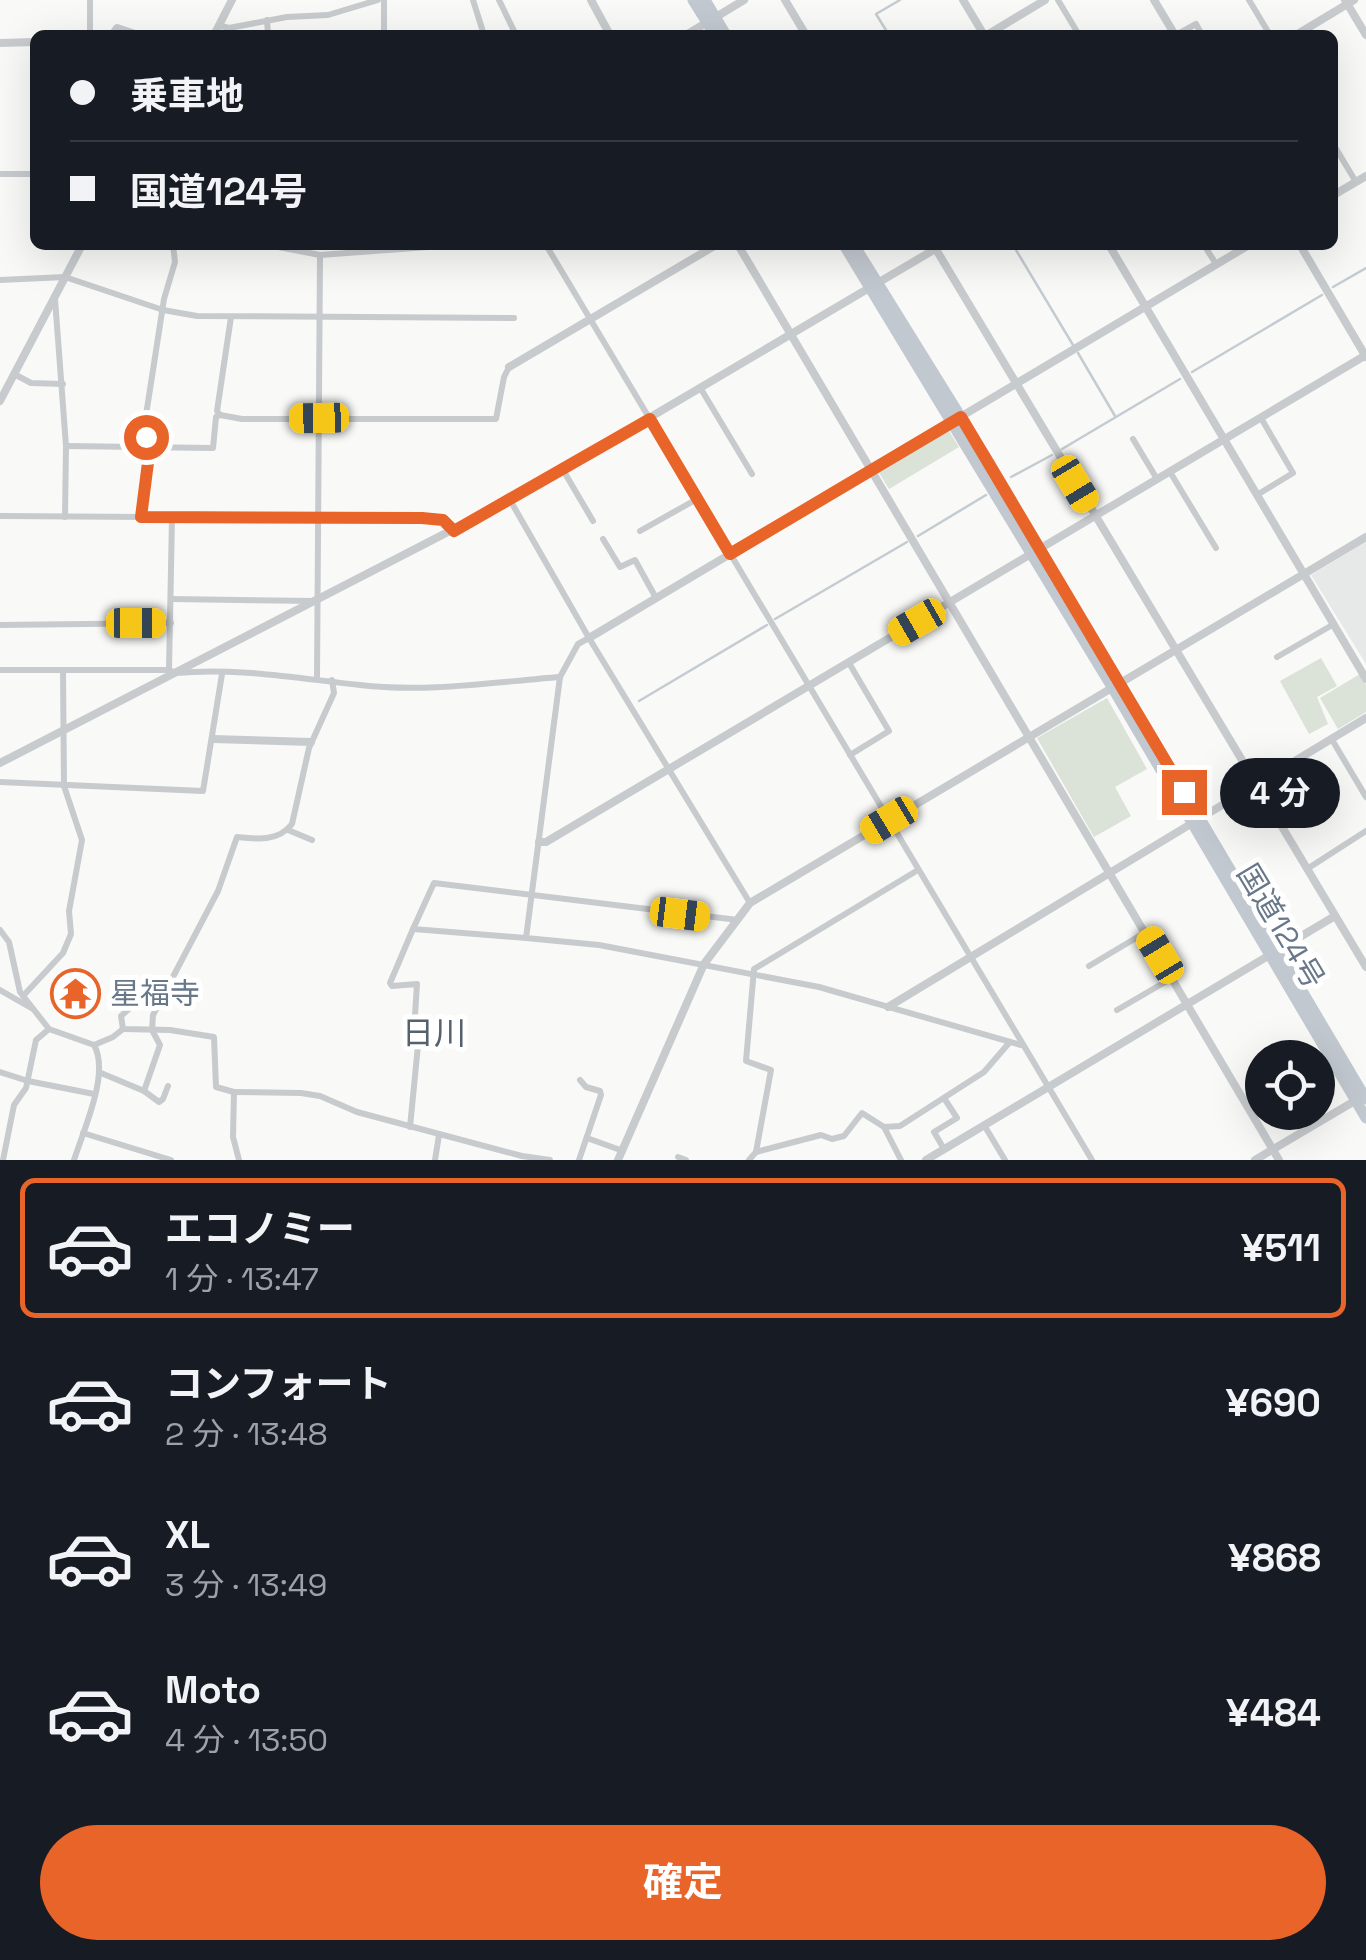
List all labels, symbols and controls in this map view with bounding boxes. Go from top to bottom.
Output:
text: 乗車地 [130,72,244,120]
text: 国道124号 [130,168,307,216]
car [289,402,349,434]
route start [124,415,169,460]
car [1047,451,1103,517]
car [884,594,950,650]
car [106,608,166,638]
callout: 4 分 [1219,757,1339,827]
route end [1162,770,1207,815]
text: 4 分 [1250,773,1310,813]
car [856,792,922,848]
street label: 国道124号 [1229,857,1333,995]
car [648,895,712,933]
car [1132,922,1188,988]
temple icon: 星福寺 [49,967,101,1019]
place label: 星福寺 [110,974,200,1013]
district label: 日川 [402,1013,466,1053]
map controls [1245,1040,1335,1130]
button: locate [1245,1040,1335,1130]
icon: car [45,1203,135,1293]
text: エコノミー [165,1205,355,1253]
text: ¥511 [1241,1224,1321,1272]
text: 1 分 · 13:47 [165,1259,319,1299]
icon: car [45,1358,135,1448]
text: コンフォート [165,1360,392,1408]
text: ¥690 [1226,1379,1321,1427]
text: 2 分 · 13:48 [165,1414,328,1454]
text: XL [165,1511,210,1559]
icon: car [45,1513,135,1603]
text: ¥868 [1228,1534,1321,1582]
text: 3 分 · 13:49 [165,1565,327,1605]
text: Moto [165,1666,261,1714]
icon: car [45,1668,135,1758]
text: ¥484 [1226,1689,1321,1737]
text: 4 分 · 13:50 [165,1720,328,1760]
button: 確定 [40,1825,1326,1940]

